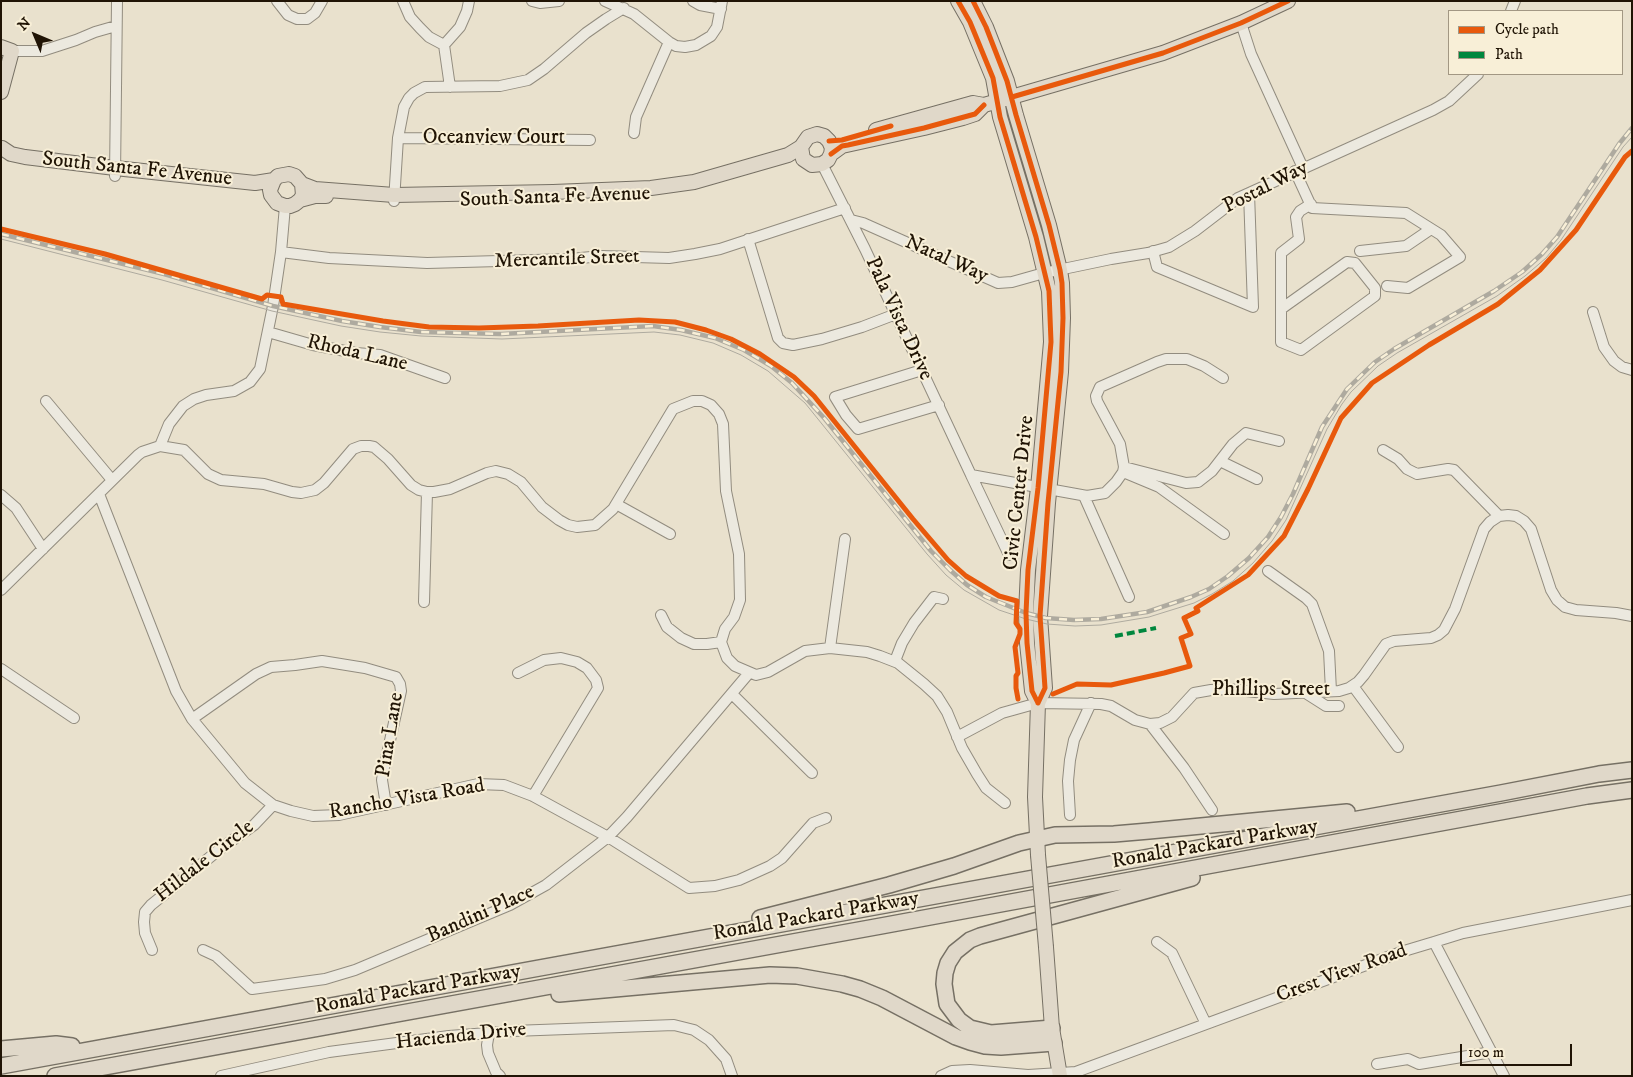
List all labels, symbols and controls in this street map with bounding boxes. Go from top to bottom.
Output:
north arrow [10,10,60,60]
legend [1448,10,1623,75]
text: N [14,14,35,35]
text: Cycle path [1495,20,1559,39]
text: Path [1495,45,1523,64]
street label: Oceanview Court [423,126,565,152]
street label: South Santa Fe Avenue [41,148,233,192]
street label: Postal Way [1219,156,1313,220]
street label: South Santa Fe Avenue [459,182,651,214]
street label: Natal Way [900,230,992,290]
street label: Mercantile Street [494,245,640,275]
street label: Pala Vista Drive [858,253,938,385]
street label: Rhoda Lane [304,330,410,378]
street label: Civic Center Drive [999,414,1041,572]
street label: Phillips Street [1212,678,1330,704]
street label: Pina Lane [372,691,410,779]
street label: Rancho Vista Road [327,774,487,826]
street label: Ronald Packard Parkway [1110,814,1320,876]
street label: Hildale Circle [150,815,260,909]
street label: Bandini Place [423,880,539,950]
street label: Ronald Packard Parkway [711,886,921,948]
street label: Crest View Road [1273,939,1411,1009]
street label: Ronald Packard Parkway [313,959,523,1021]
street label: Hacienda Drive [394,1018,528,1056]
scale bar [1463,1034,1576,1066]
text: 100 m [1468,1043,1504,1062]

